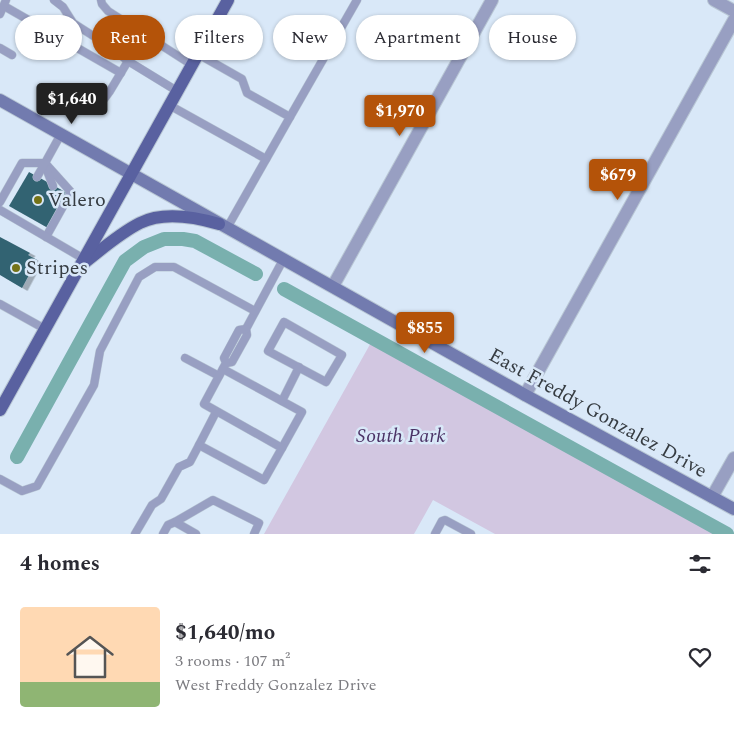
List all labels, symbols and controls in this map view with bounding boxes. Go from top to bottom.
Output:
chip: Buy [15,15,82,60]
chip: Rent [92,15,165,60]
chip: Filters [175,15,263,60]
chip: New [273,15,346,60]
chip: Apartment [356,15,479,60]
chip: House [489,15,576,60]
pin: $1,640 [31,82,113,125]
text: $1,640 [47,87,97,111]
pin: $1,970 [359,94,441,137]
text: $1,970 [375,99,425,123]
pin: $679 [588,158,648,201]
text: $679 [600,163,636,187]
place label: Valero [48,185,106,215]
marker: Valero [32,194,44,206]
place label: Stripes [26,253,88,283]
marker: Stripes [10,262,22,274]
pin: $855 [395,312,455,354]
text: $855 [407,316,443,340]
street label: East Freddy Gonzalez Drive [483,340,713,486]
park label: South Park [356,421,446,451]
text: 4 homes [20,548,100,580]
icon: filters [686,550,714,578]
text: $1,640/mo [175,617,275,649]
icon: home [60,627,120,687]
icon: heart [686,643,714,671]
text: 3 rooms · 107 m² [175,649,290,673]
text: West Freddy Gonzalez Drive [175,673,377,697]

